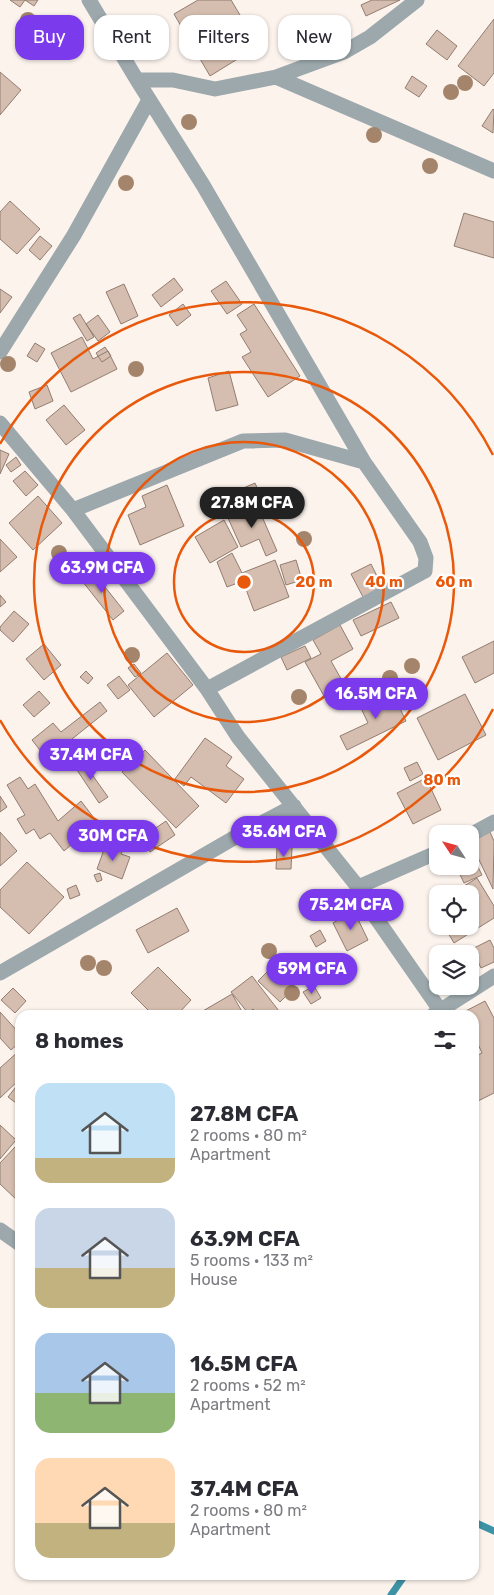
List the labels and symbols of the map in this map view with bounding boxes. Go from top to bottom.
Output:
pin: 27.8M CFA [195,486,309,529]
pin: 63.9M CFA [45,552,159,594]
centre of rings [235,573,253,591]
text: 20 m [296,573,332,591]
text: 40 m [365,573,403,591]
text: 60 m [436,573,472,591]
pin: 16.5M CFA [319,678,433,720]
pin: 37.4M CFA [34,738,148,781]
text: 80 m [423,771,461,789]
pin: 35.6M CFA [227,816,341,858]
pin: 30M CFA [67,820,159,862]
north arrow [429,825,479,875]
pin: 75.2M CFA [294,888,408,931]
pin: 59M CFA [266,952,358,995]

